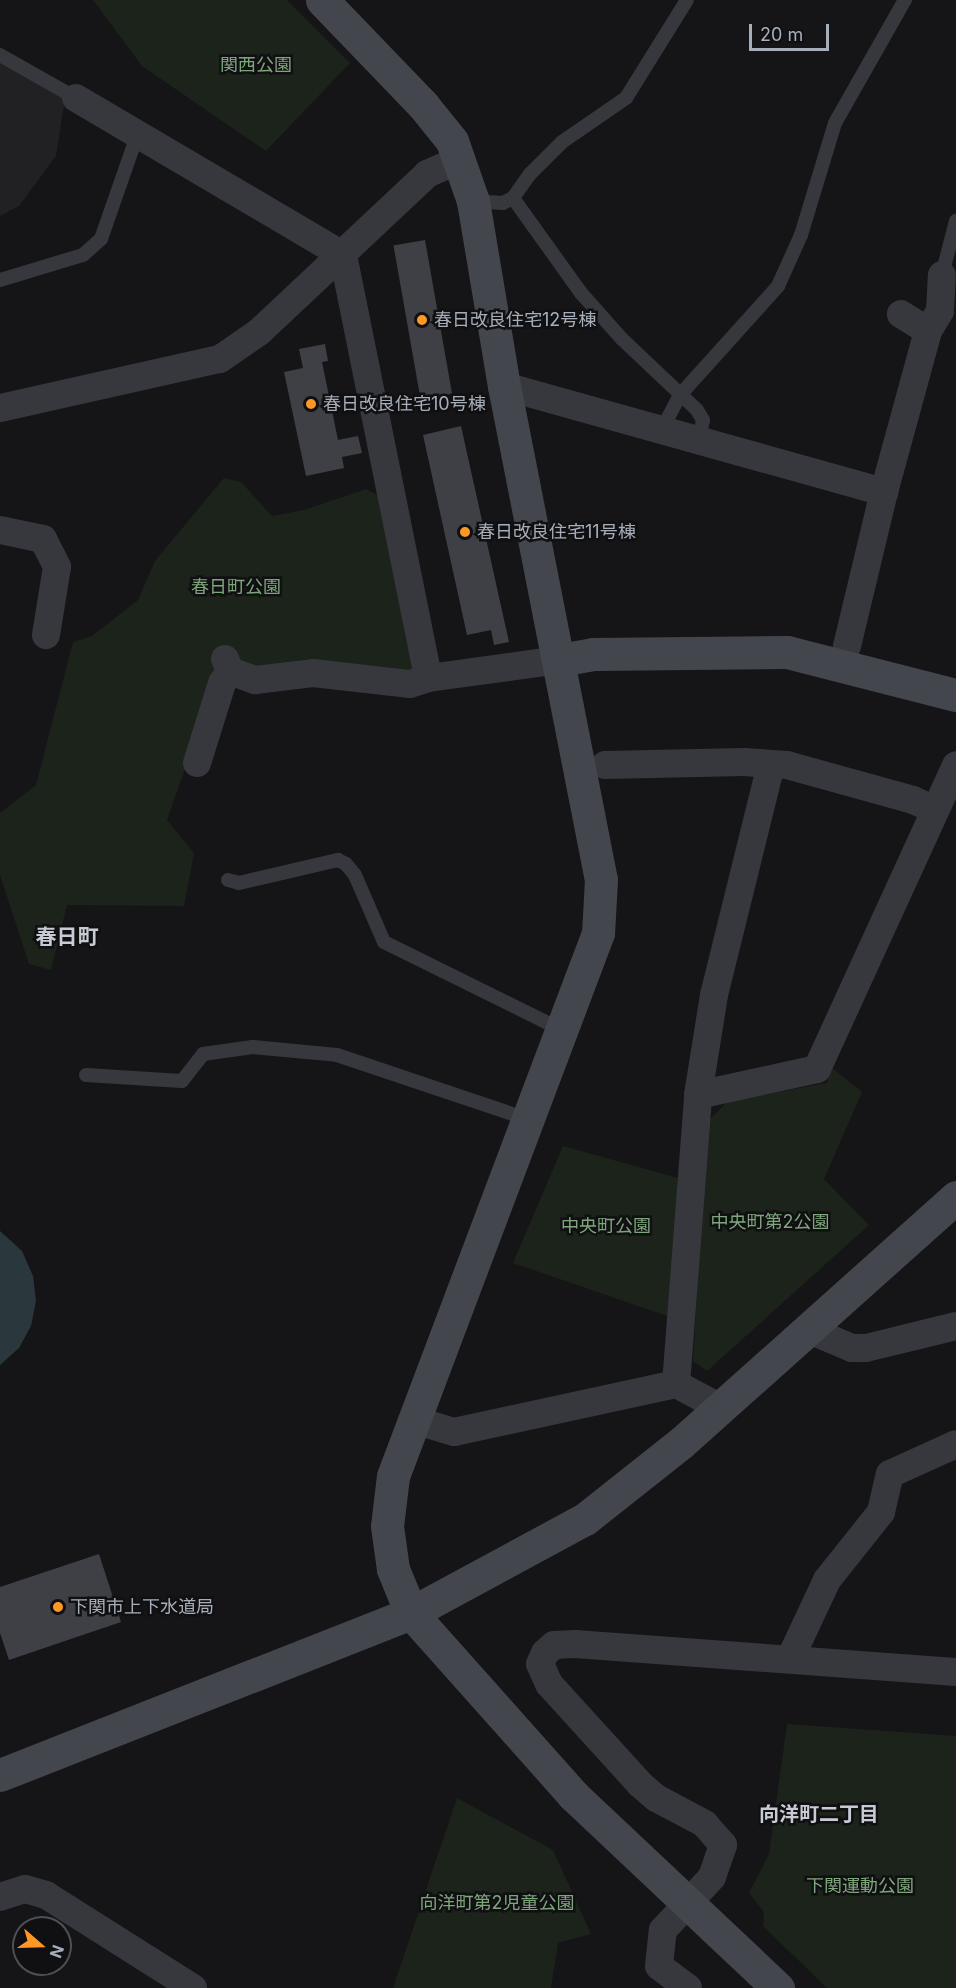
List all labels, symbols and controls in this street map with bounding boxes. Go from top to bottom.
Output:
scale bar [752,12,832,50]
text: 20 m [760,24,803,45]
park label: 関西公園 [220,54,292,76]
place label: 春日改良住宅12号棟 [434,309,596,331]
marker: 春日改良住宅12号棟 [415,313,429,327]
place label: 春日改良住宅10号棟 [323,393,486,415]
marker: 春日改良住宅10号棟 [304,397,318,411]
place label: 春日改良住宅11号棟 [477,521,636,543]
marker: 春日改良住宅11号棟 [458,525,472,539]
park label: 春日町公園 [191,576,281,598]
district label: 春日町 [36,924,98,950]
park label: 中央町第2公園 [711,1211,829,1233]
park label: 中央町公園 [561,1215,651,1237]
place label: 下関市上下水道局 [70,1596,214,1618]
marker: 下関市上下水道局 [51,1600,65,1614]
district label: 向洋町二丁目 [759,1802,879,1826]
park label: 下関運動公園 [806,1875,914,1897]
park label: 向洋町第2児童公園 [420,1892,574,1914]
north arrow [12,1916,72,1976]
text: N [46,1942,69,1961]

